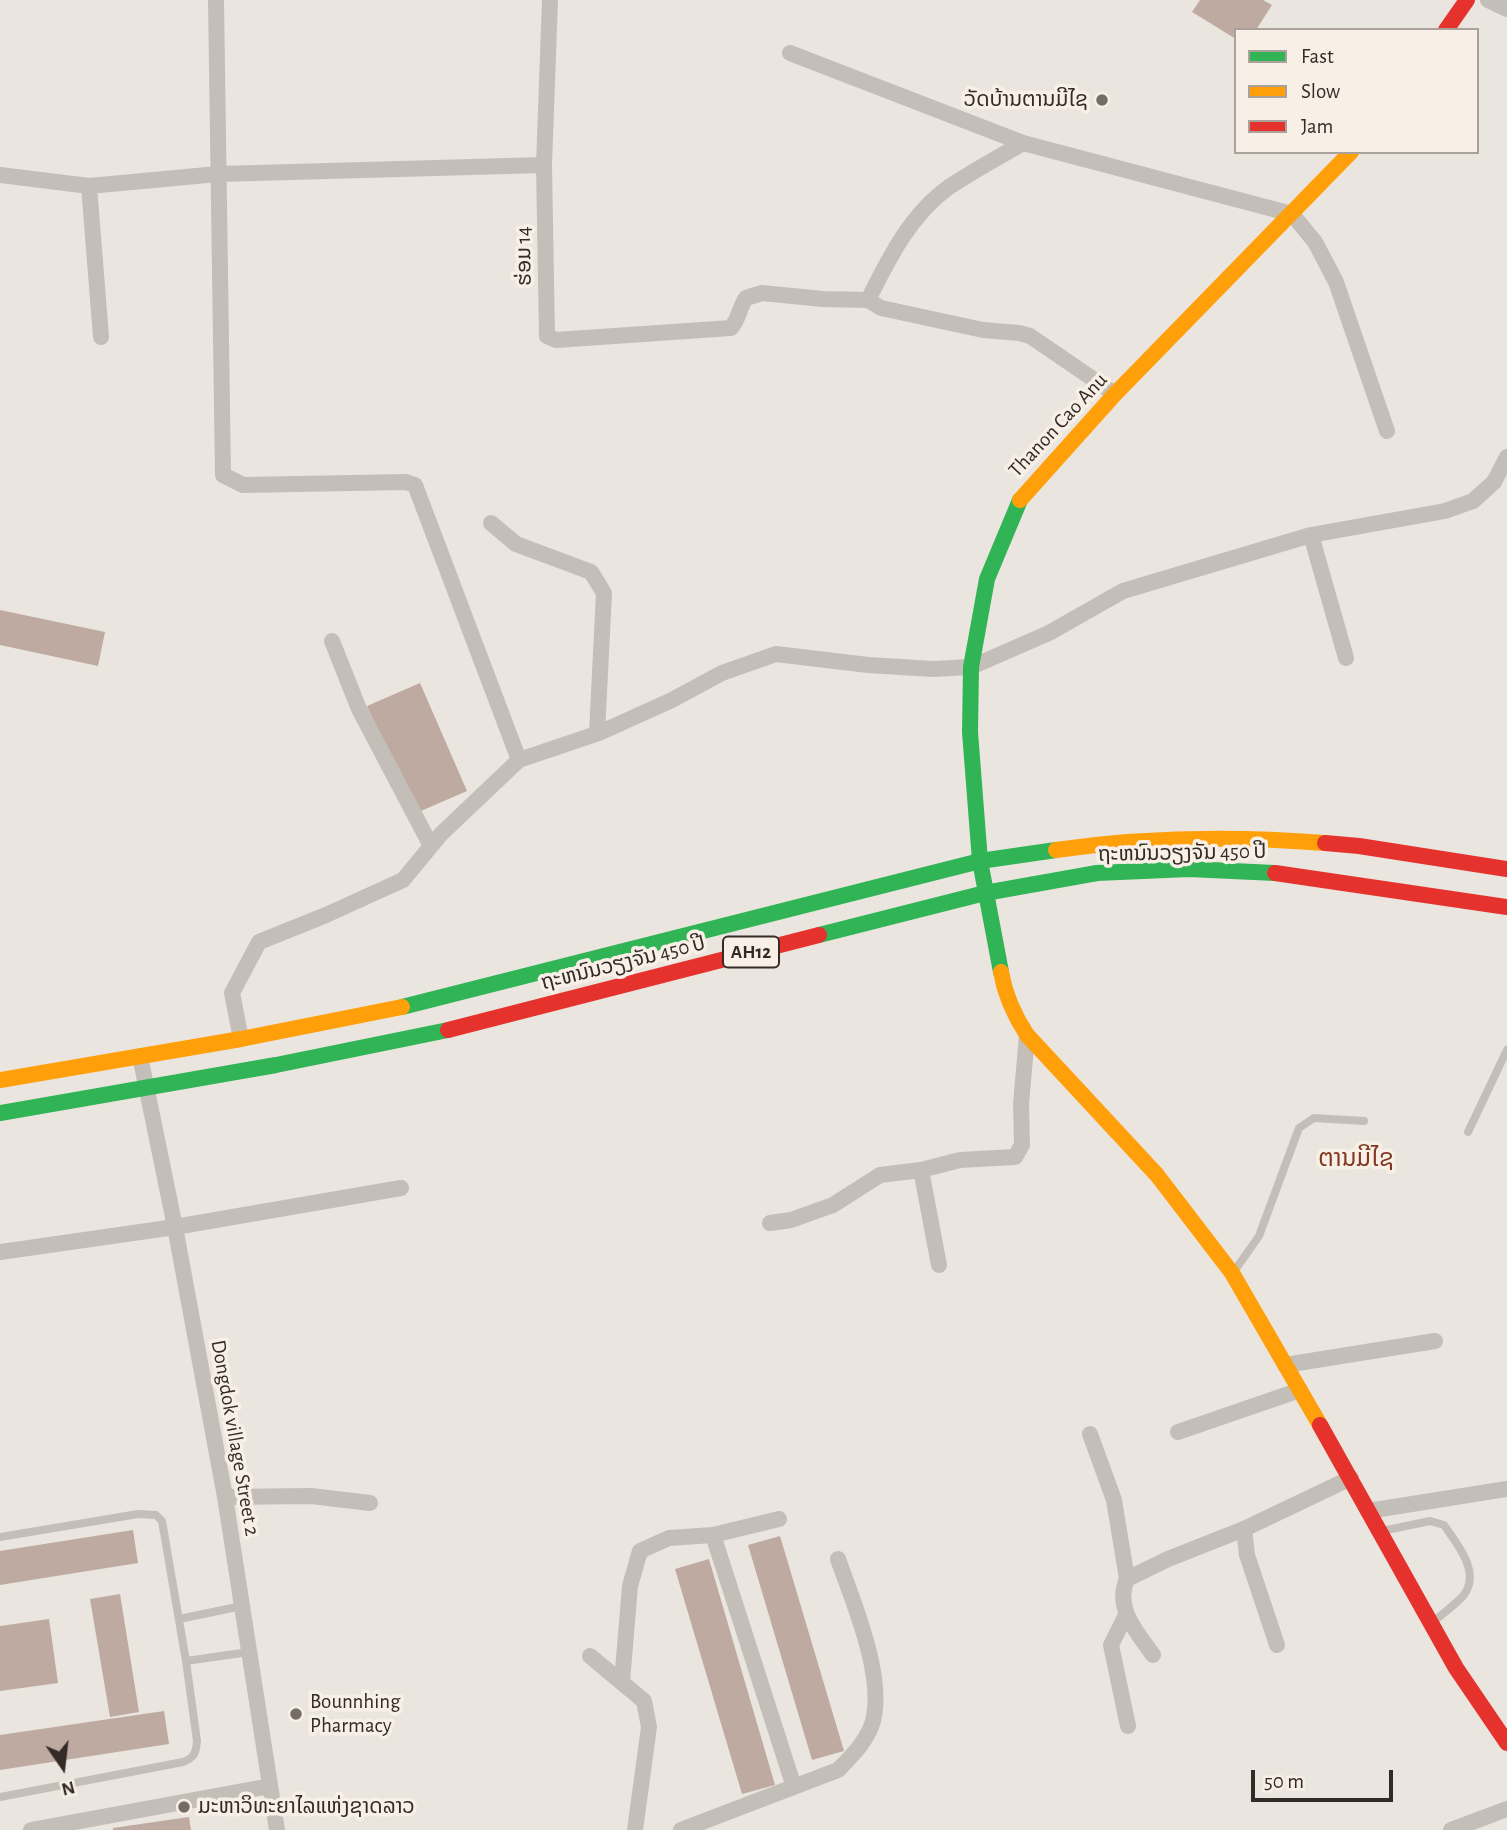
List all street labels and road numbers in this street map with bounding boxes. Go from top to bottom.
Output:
street label: ຮ່ອມ 14 [511,226,537,286]
street label: Thanon Cao Anu [1003,368,1113,482]
street label: ຖະຫນົນວຽງຈັນ 450 ປີ [1098,839,1266,867]
street label: ຖະຫນົນວຽງຈັນ 450 ປີ [538,930,708,996]
road number: AH12 [723,936,779,968]
street label: Dongdok village Street 2 [205,1338,265,1538]

